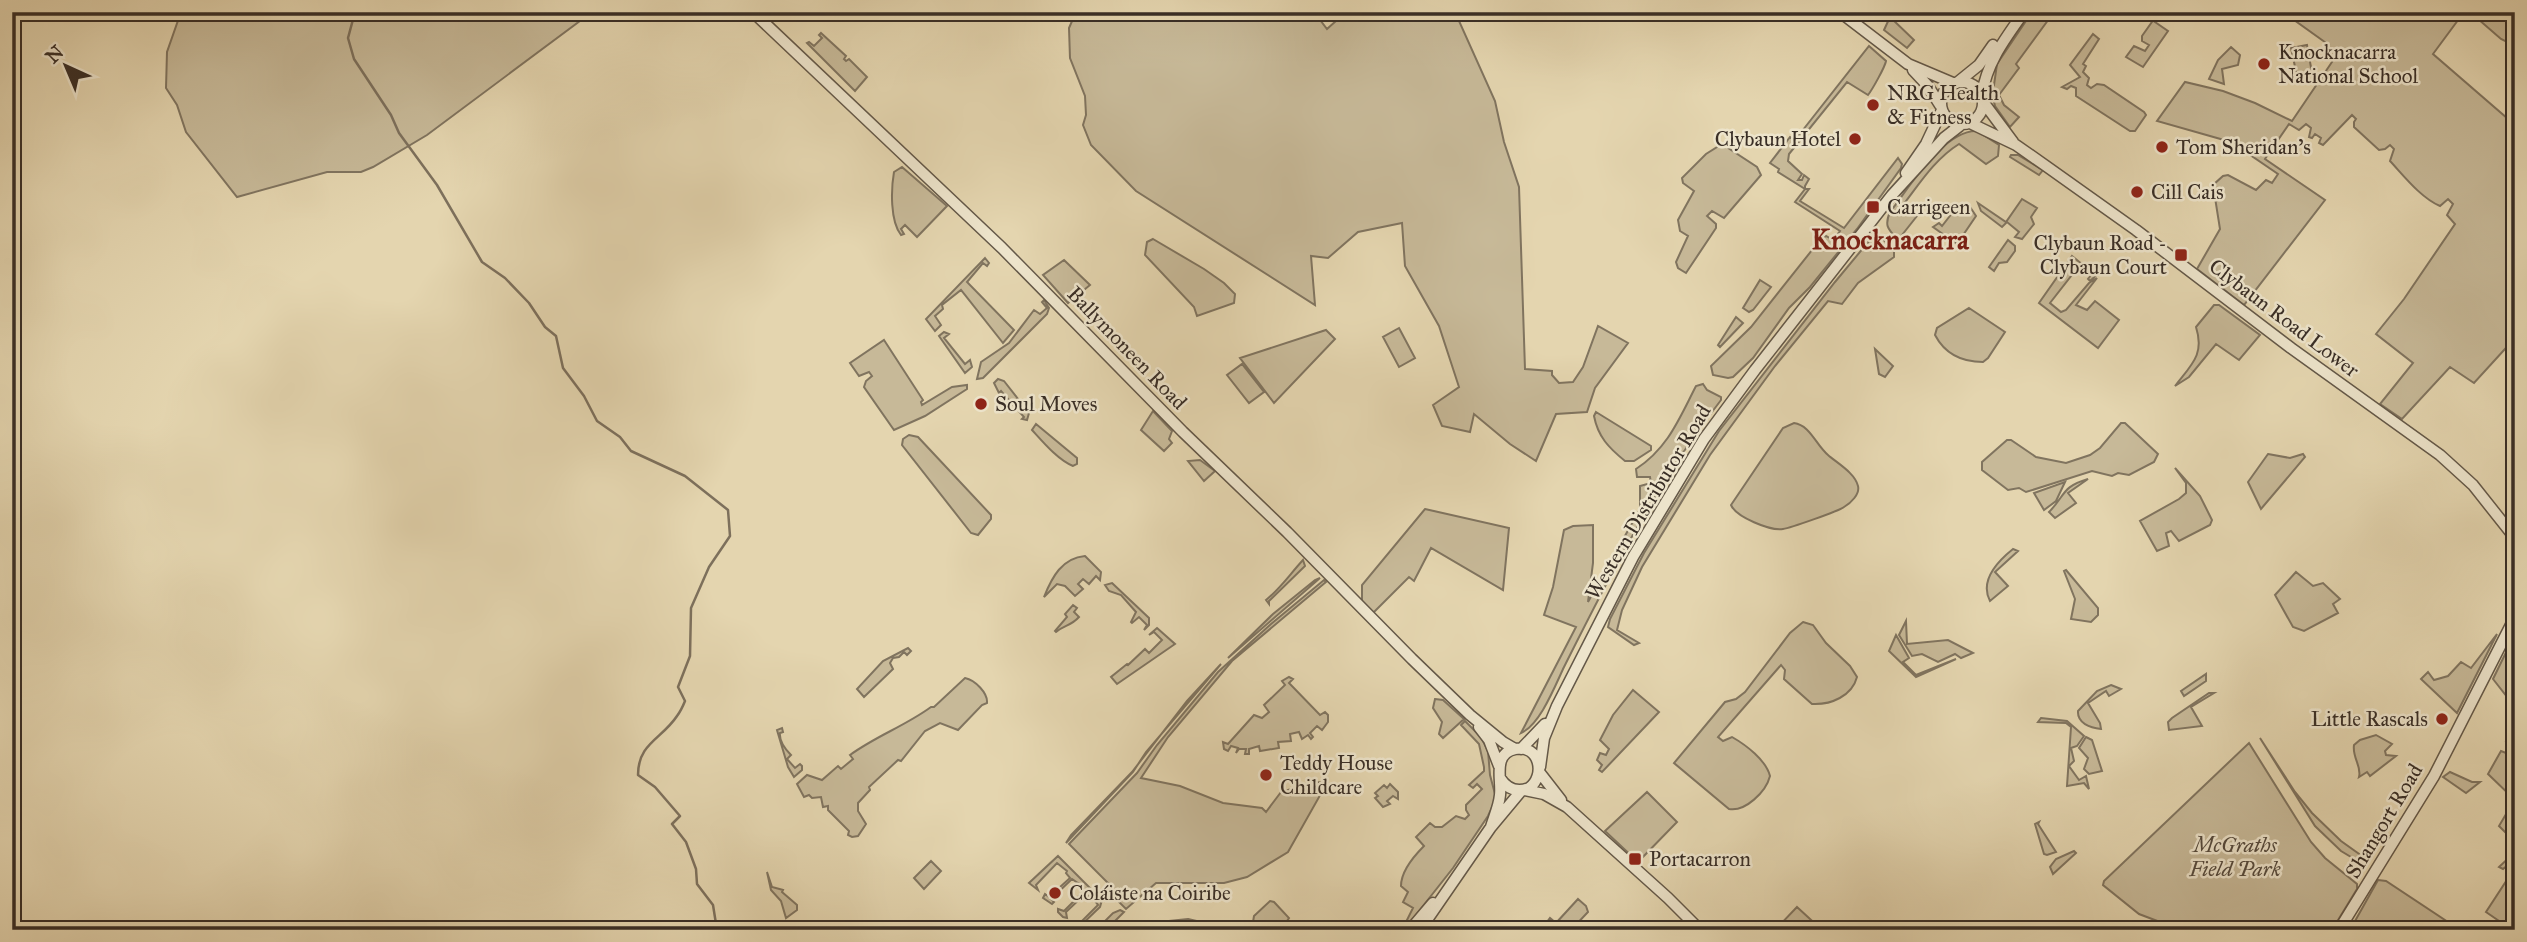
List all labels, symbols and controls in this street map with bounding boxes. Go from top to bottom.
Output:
north arrow [32,32,102,102]
place label: Knocknacarra National School [2278,39,2418,89]
text: N [41,40,68,68]
marker: Knocknacarra National School [2256,56,2272,72]
place label: NRG Health & Fitness [1887,80,2000,130]
marker: NRG Health & Fitness [1865,97,1881,113]
place label: Clybaun Hotel [1715,126,1841,152]
marker: Clybaun Hotel [1847,131,1863,147]
place label: Tom Sheridan’s [2176,134,2311,160]
marker: Tom Sheridan’s [2154,139,2170,155]
place label: Cill Cais [2151,179,2224,205]
marker: Cill Cais [2129,184,2145,200]
place label: Carrigeen [1887,194,1970,220]
marker: Carrigeen [1865,199,1881,215]
district label: Knocknacarra [1811,222,1970,257]
place label: Clybaun Road - Clybaun Court [2033,230,2168,280]
marker: Clybaun Road - Clybaun Court [2173,247,2189,263]
street label: Clybaun Road Lower [2204,253,2364,383]
street label: Ballymoneen Road [1062,281,1193,415]
place label: Soul Moves [995,391,1097,417]
marker: Soul Moves [973,396,989,412]
street label: Western Distributor Road [1579,399,1717,604]
place label: Little Rascals [2311,706,2428,732]
marker: Little Rascals [2434,711,2450,727]
place label: Teddy House Childcare [1280,750,1393,800]
street label: Shangort Road [2340,759,2429,883]
marker: Teddy House Childcare [1258,767,1274,783]
park label: McGraths Field Park [2188,832,2282,882]
place label: Portacarron [1649,846,1751,872]
marker: Portacarron [1627,851,1643,867]
place label: Coláiste na Coiribe [1069,880,1231,906]
marker: Coláiste na Coiribe [1047,885,1063,901]

